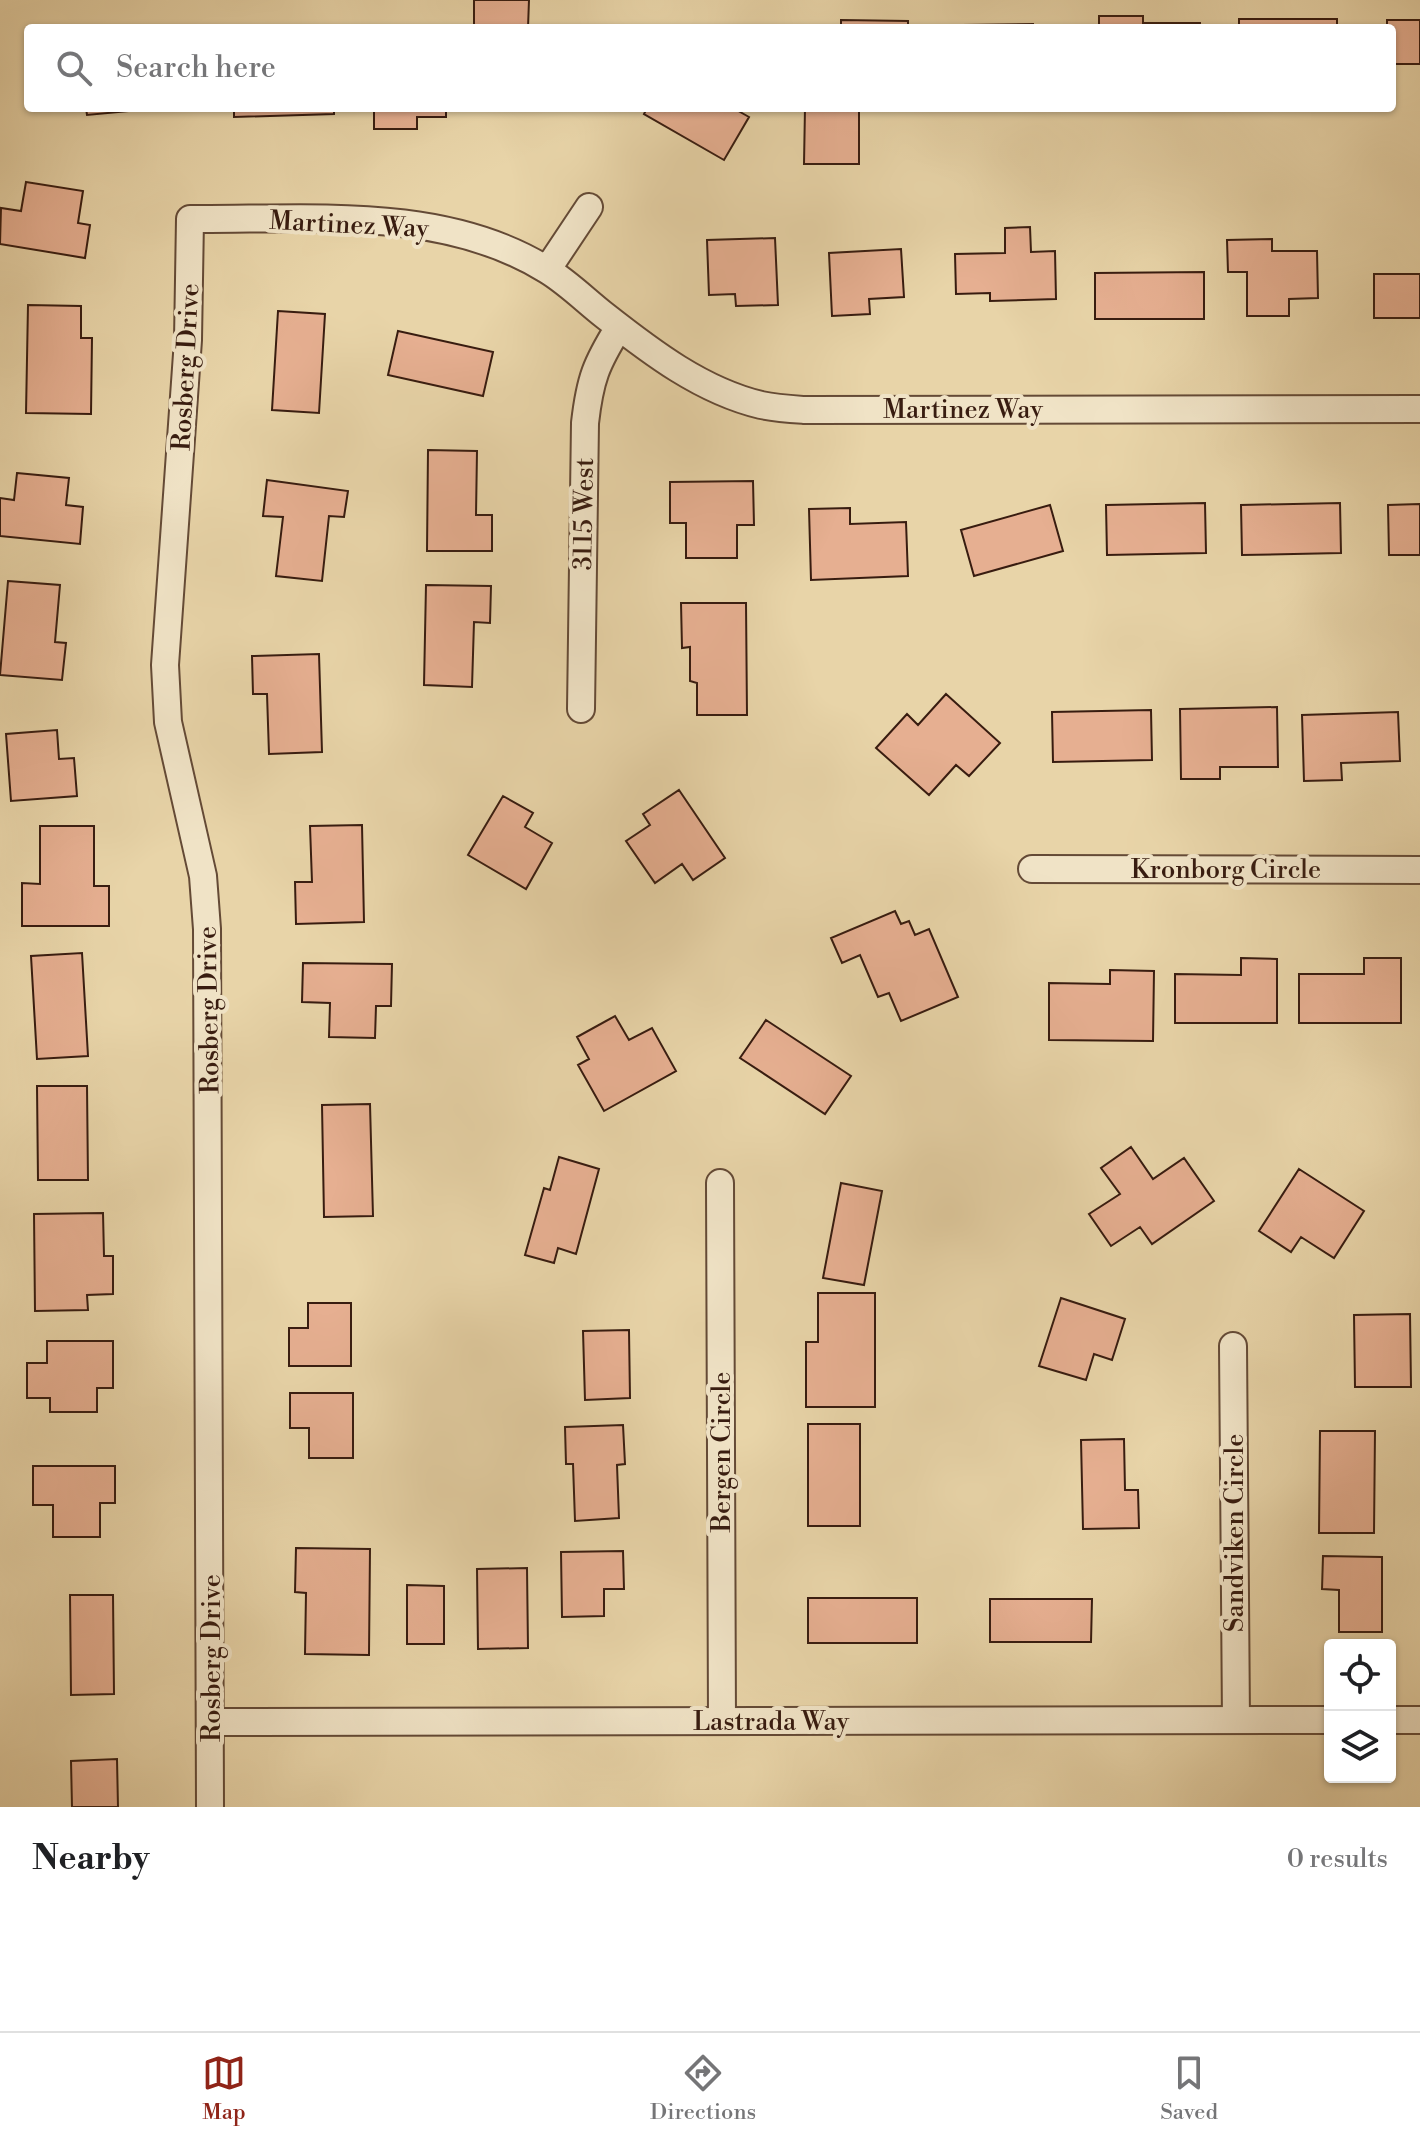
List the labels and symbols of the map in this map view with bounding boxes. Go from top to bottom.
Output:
street label: Martinez Way [268,205,430,245]
street label: Rosberg Drive [166,282,206,452]
street label: Martinez Way [883,394,1043,426]
street label: 3115 West [567,457,601,571]
street label: Kronborg Circle [1131,854,1321,886]
street label: Rosberg Drive [192,926,226,1094]
street label: Bergen Circle [706,1372,738,1533]
street label: Sandviken Circle [1219,1434,1251,1632]
street label: Rosberg Drive [196,1574,228,1742]
street label: Lastrada Way [693,1706,849,1738]

